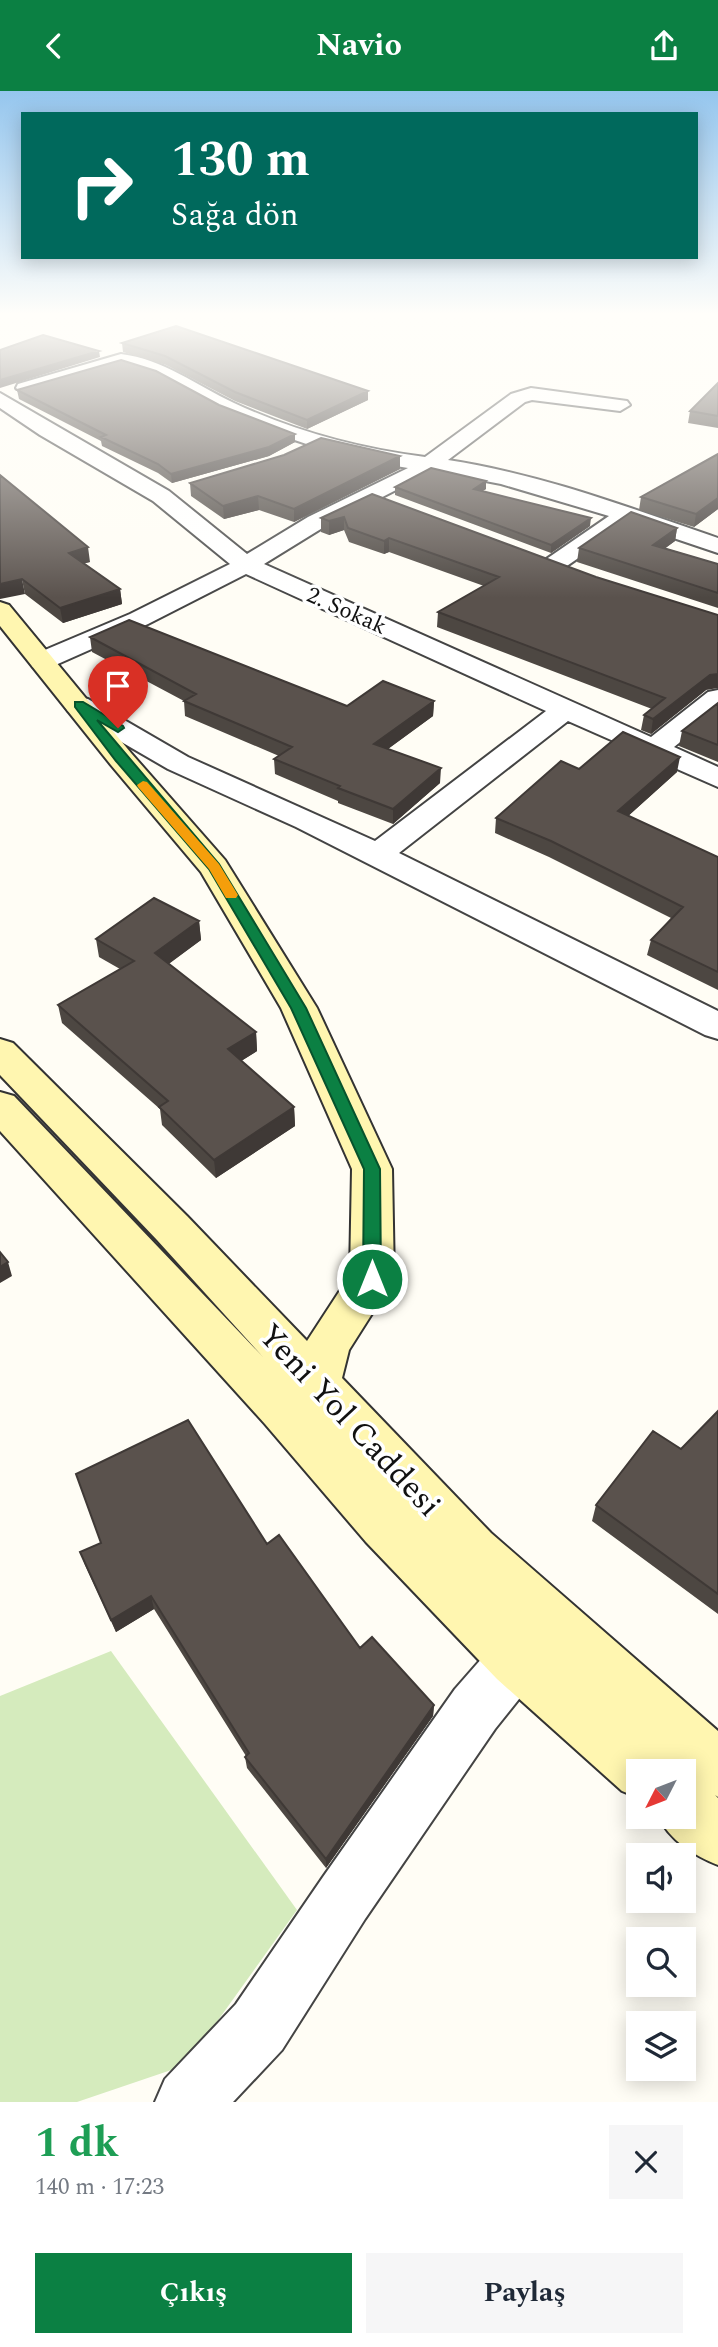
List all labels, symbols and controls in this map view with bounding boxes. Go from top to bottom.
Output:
text: Navio [316,21,402,70]
icon: back [35,27,73,65]
icon: share [645,27,683,65]
text: 130 m [171,123,310,198]
icon: right [56,140,147,231]
text: Sağa dön [171,191,299,240]
street label: 2. Sokak [301,578,392,645]
pin [88,656,148,728]
icon: arrive [99,667,137,705]
position arrow [335,1242,409,1316]
street label: Yeni Yol Caddesi [246,1312,453,1529]
north arrow [626,1759,696,1829]
map controls [626,1759,696,2081]
button: sound [626,1843,696,1913]
button: search [626,1927,696,1997]
button: layers [626,2011,696,2081]
text: 1 dk [35,2112,119,2175]
button: close [609,2125,683,2199]
text: 140 m · 17:23 [35,2170,164,2205]
button: Çıkış [35,2253,352,2333]
button: Paylaş [366,2253,683,2333]

